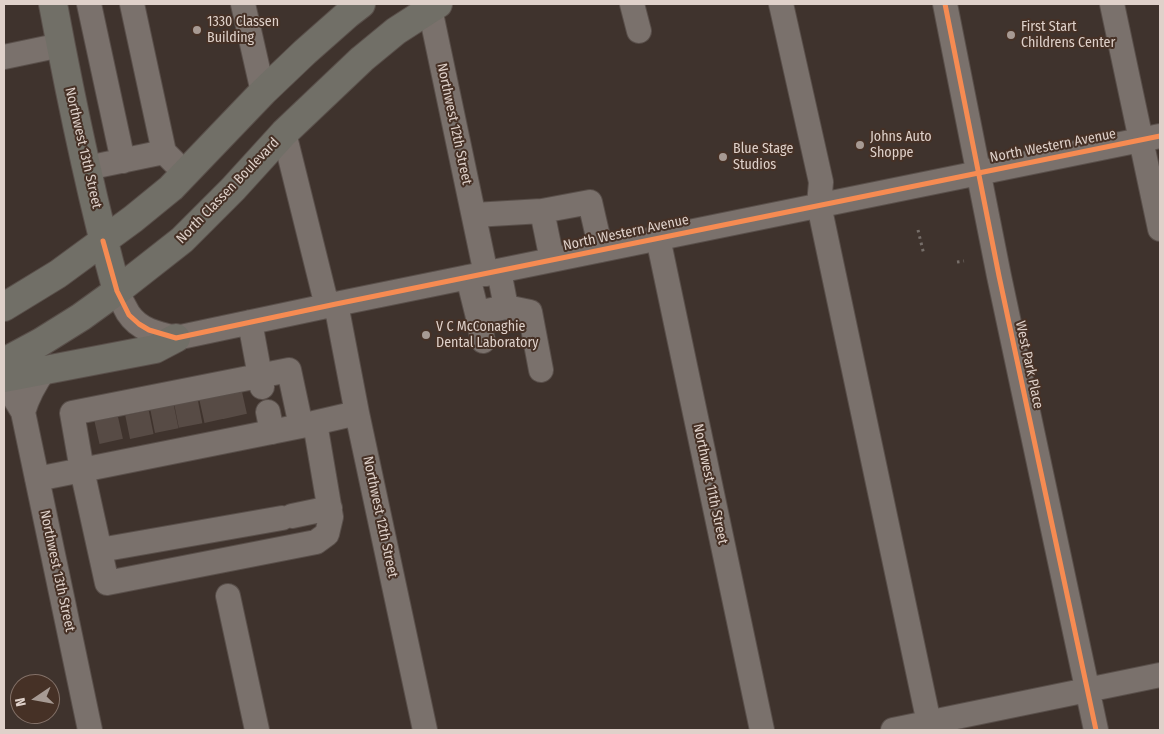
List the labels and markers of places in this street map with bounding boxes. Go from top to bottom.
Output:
place label: 1330 Classen Building [207,14,279,46]
place label: First Start Childrens Center [1021,19,1115,52]
marker: 1330 Classen Building [191,24,203,36]
marker: First Start Childrens Center [1005,29,1017,41]
place label: Johns Auto Shoppe [870,129,932,162]
marker: Johns Auto Shoppe [854,139,866,151]
place label: Blue Stage Studios [733,141,793,174]
marker: Blue Stage Studios [717,151,729,163]
place label: V C McConaghie Dental Laboratory [436,319,539,352]
marker: V C McConaghie Dental Laboratory [420,329,432,341]

